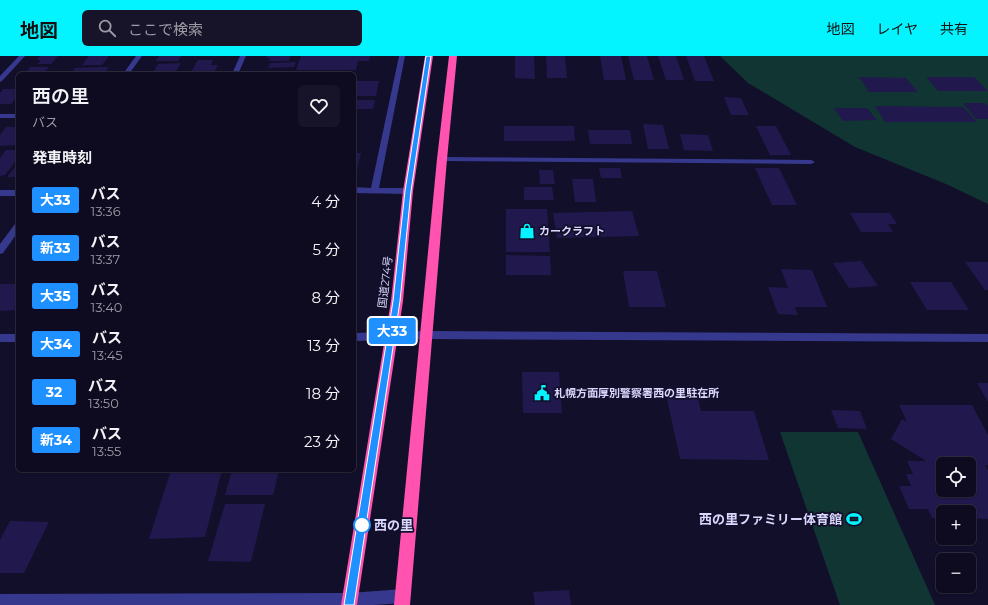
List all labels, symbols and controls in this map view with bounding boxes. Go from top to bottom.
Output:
search box [82,10,362,46]
icon: search [96,17,118,39]
text: 地図 [20,19,58,42]
text: ここで検索 [128,20,203,39]
text: 地図 [826,20,854,38]
text: レイヤ [876,20,918,38]
text: 共有 [940,20,968,38]
text: 西の里 [32,85,89,108]
button: heart [298,85,340,127]
text: バス [32,114,58,130]
text: 発車時刻 [32,148,92,167]
text: バス [91,184,121,203]
text: 大33 [40,191,71,209]
text: 4 分 [311,192,340,211]
text: 13:36 [91,203,121,219]
shop icon: カークラフト [518,222,536,240]
place label: カークラフト [539,224,605,238]
text: バス [91,232,121,251]
text: 新33 [40,239,71,257]
text: 5 分 [313,240,340,259]
text: 13:37 [91,251,120,267]
street label: 国道274号 [375,255,395,309]
text: バス [90,280,121,299]
text: 大35 [40,287,70,305]
text: 8 分 [311,288,340,307]
text: 13:40 [90,299,122,315]
line badge: 大33 [369,318,415,344]
text: 大33 [377,322,407,340]
text: バス [92,328,122,347]
text: 大34 [40,335,72,353]
text: 13 分 [307,336,340,355]
text: 13:45 [92,347,123,363]
text: バス [88,376,118,395]
text: 32 [46,383,62,401]
text: 18 分 [306,384,340,403]
public building icon: 札幌方面厚別警察署西の里駐在所 [533,384,551,402]
place label: 札幌方面厚別警察署西の里駐在所 [554,386,719,400]
text: 13:50 [88,395,119,411]
text: バス [92,424,122,443]
text: 新34 [40,431,72,449]
text: 23 分 [304,432,340,451]
text: 13:55 [92,443,121,459]
map controls [936,457,976,593]
button: locate [936,457,976,497]
button: + [936,505,976,545]
sports icon: 西の里ファミリー体育館 [845,510,863,528]
place label: 西の里ファミリー体育館 [699,511,842,527]
marker: 西の里 [353,516,371,534]
place label: 西の里 [374,517,413,533]
button: − [936,553,976,593]

